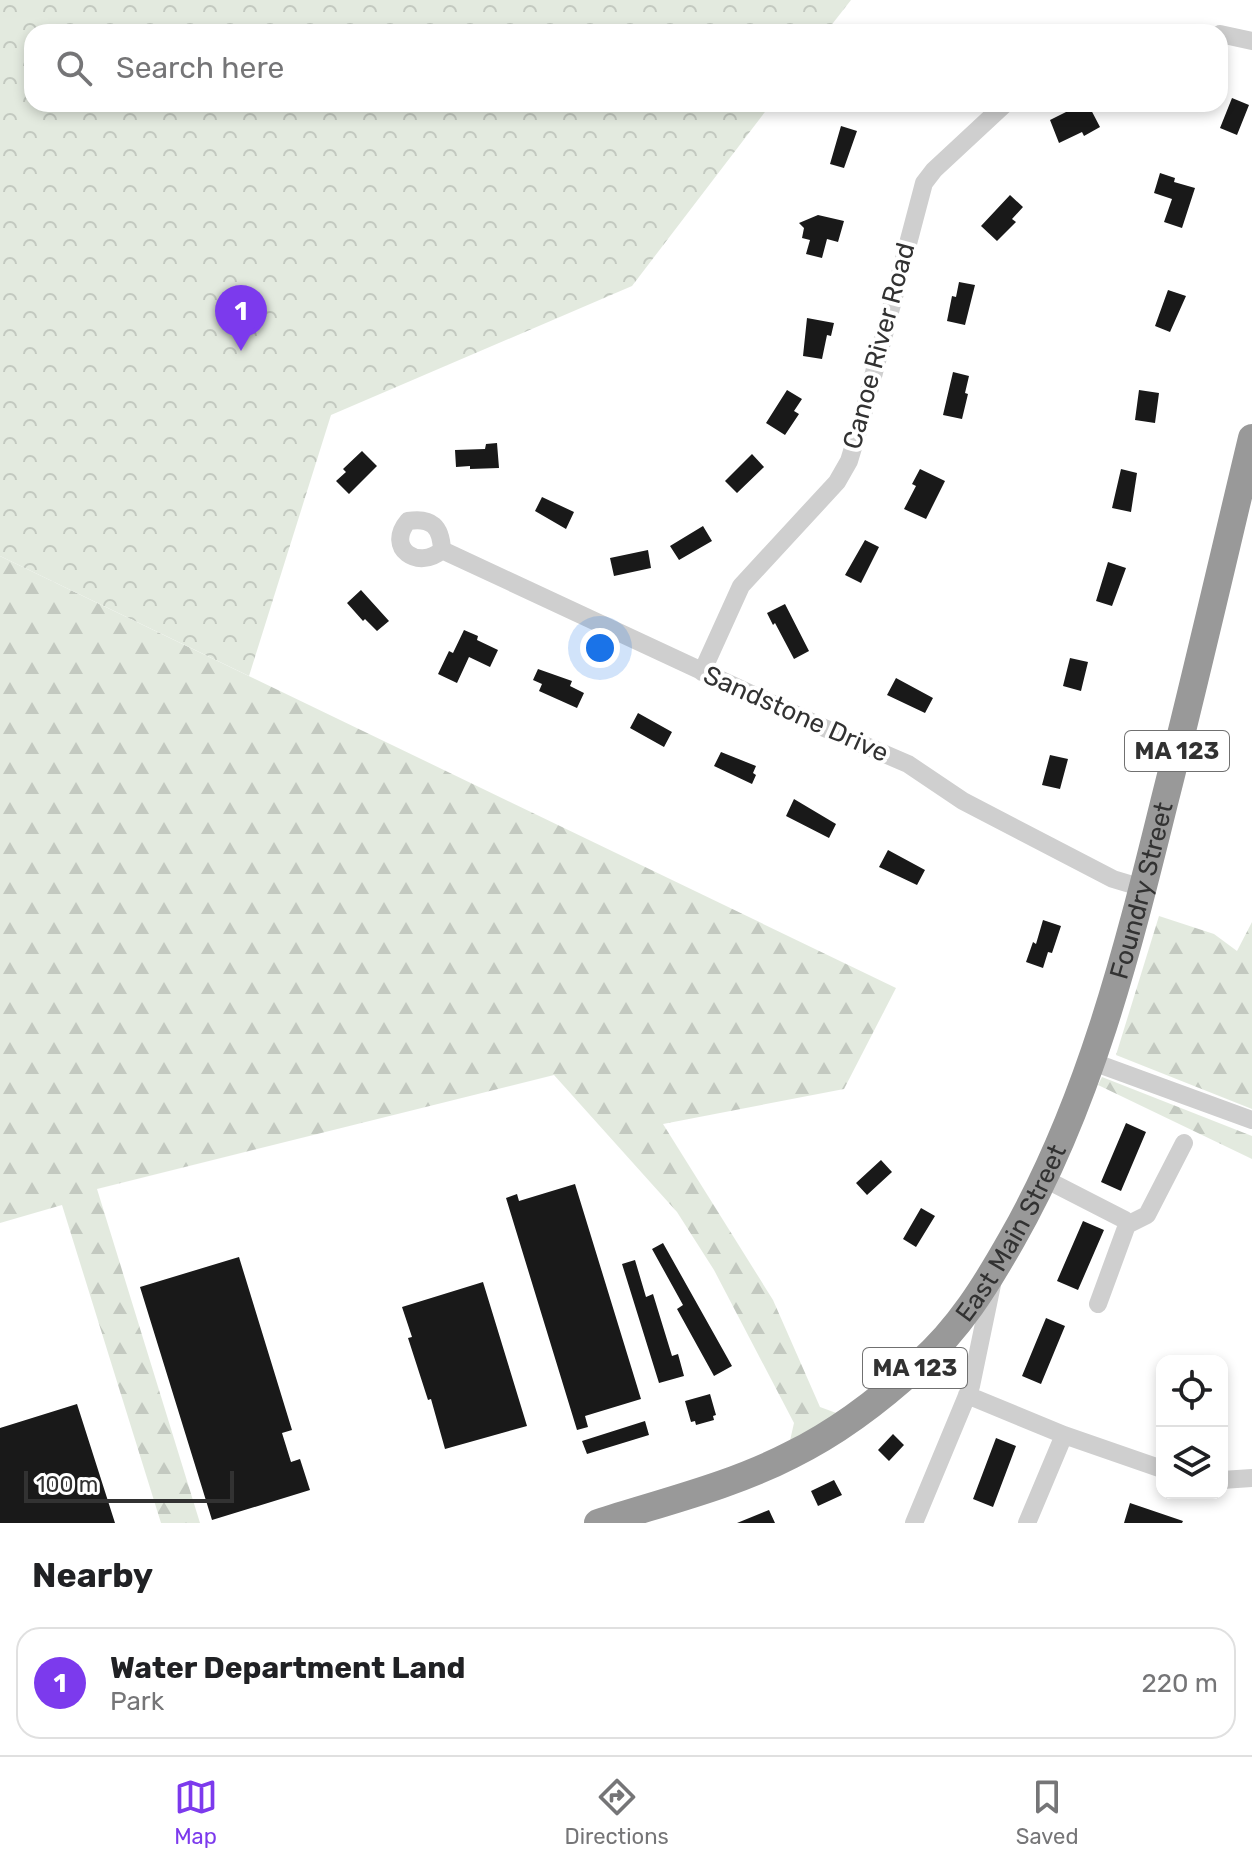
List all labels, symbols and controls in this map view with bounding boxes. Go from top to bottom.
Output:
search box [24,24,1228,112]
icon: search [52,46,96,90]
text: Search here [116,50,284,86]
street label: Canoe River Road [837,239,921,453]
pin: 1 [215,285,267,351]
your location [580,628,620,668]
street label: Sandstone Drive [699,659,893,769]
road number: MA 123 [1125,731,1229,771]
street label: Foundry Street [1103,799,1179,983]
street label: East Main Street [949,1139,1073,1328]
road number: MA 123 [863,1348,967,1388]
map controls [1156,1355,1228,1499]
button: locate [1156,1355,1228,1427]
button: layers [1156,1427,1228,1499]
scale bar [24,1467,234,1503]
text: 100 m [36,1471,98,1498]
text: Nearby [32,1555,153,1596]
text: Water Department Land [110,1650,465,1686]
text: 1 [54,1668,66,1699]
text: 220 m [1141,1668,1218,1699]
text: Park [110,1686,164,1717]
tab: Map [174,1775,218,1850]
tab: Directions [565,1775,669,1850]
tab: Saved [1016,1775,1079,1850]

